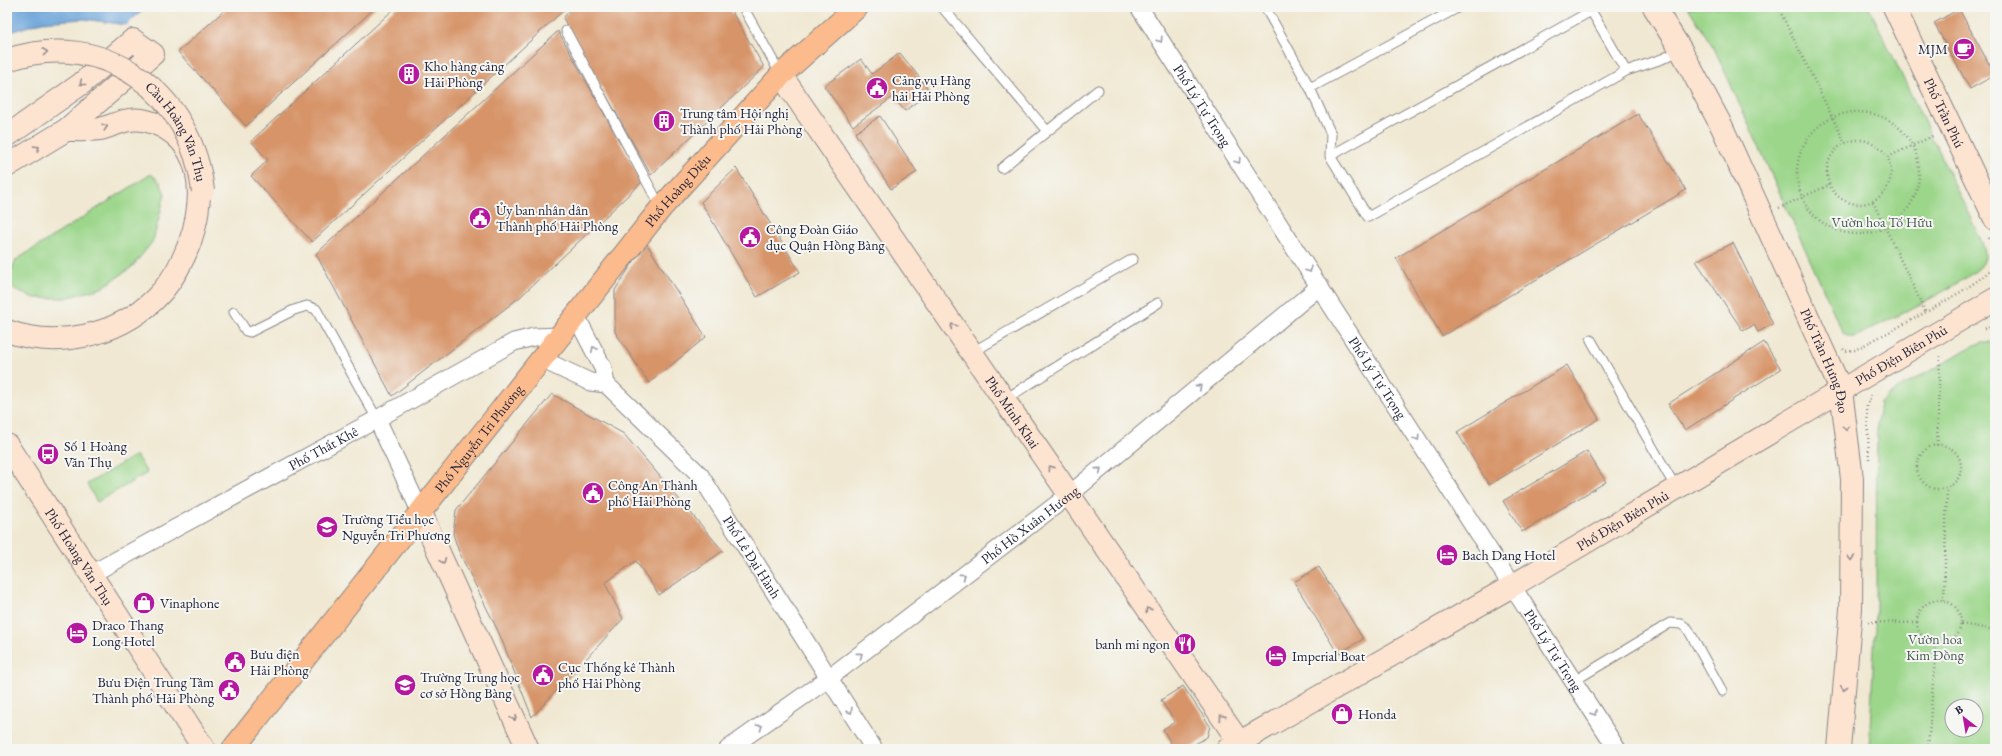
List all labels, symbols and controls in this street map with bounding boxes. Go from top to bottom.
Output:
one-way arrow [1155,36,1163,43]
cafe icon: MJM [1951,36,1977,62]
place label: MJM [1918,40,1948,58]
one-way arrow [42,48,48,57]
place label: Kho hàng cảng Hải Phòng [424,57,505,91]
building icon: Kho hàng cảng Hải Phòng [396,61,422,87]
street label: Phố Lý Tự Trọng [1169,61,1236,151]
place label: Cảng vụ Hàng hải Hải Phòng [892,71,971,105]
public building icon: Cảng vụ Hàng hải Hải Phòng [864,75,890,101]
street label: Phố Trần Phú [1920,75,1969,151]
street label: Cầu Hoàng Văn Thụ [142,77,211,184]
one-way arrow [79,78,86,85]
place label: Trung tâm Hội nghị Thành phố Hải Phòng [680,104,803,138]
building icon: Trung tâm Hội nghị Thành phố Hải Phòng [651,108,677,134]
one-way arrow [101,123,108,132]
one-way arrow [33,145,40,153]
street label: Phố Hoàng Diệu [641,150,715,230]
one-way arrow [1233,156,1240,163]
place label: Ủy ban nhân dân Thành phố Hải Phòng [496,201,619,235]
public building icon: Ủy ban nhân dân Thành phố Hải Phòng [467,205,493,231]
park label: Vườn hoa Tố Hữu [1832,213,1933,231]
place label: Công Đoàn Giáo dục Quận Hồng Bàng [766,220,886,254]
public building icon: Công Đoàn Giáo dục Quận Hồng Bàng [737,224,763,250]
one-way arrow [1304,266,1312,273]
street label: Phố Trần Hưng Đạo [1796,306,1853,414]
street label: Phố Điện Biên Phủ [1852,320,1951,389]
one-way arrow [951,324,958,331]
street label: Phố Lý Tự Trọng [1345,333,1411,423]
one-way arrow [591,346,598,353]
street label: Phố Minh Khai [981,372,1044,452]
street label: Phố Nguyễn Tri Phương [430,380,528,496]
one-way arrow [1194,384,1202,391]
street label: Phố Thất Khê [285,422,361,474]
one-way arrow [1841,425,1850,431]
one-way arrow [1412,434,1420,441]
place label: Số 1 Hoàng Văn Thụ [64,437,128,471]
bus stop icon: Số 1 Hoàng Văn Thụ [35,441,61,467]
one-way arrow [1048,465,1056,472]
one-way arrow [1094,468,1102,475]
place label: Công An Thành phố Hải Phòng [608,476,698,510]
public building icon: Công An Thành phố Hải Phòng [580,480,606,506]
street label: Phố Hồ Xuân Hương [977,481,1083,568]
street label: Phố Điện Biên Phủ [1573,486,1672,555]
street label: Phố Hoàng Văn Thụ [41,505,118,609]
place label: Trường Tiểu học Nguyễn Tri Phương [342,510,451,544]
street label: Phố Lê Đại Hành [719,512,785,602]
school or university icon: Trường Tiểu học Nguyễn Tri Phương [314,514,340,540]
hotel icon: Bach Dang Hotel [1434,542,1460,568]
place label: Bach Dang Hotel [1462,546,1556,564]
one-way arrow [1847,555,1856,561]
one-way arrow [438,557,446,564]
one-way arrow [959,574,966,581]
shop icon: Vinaphone [131,590,157,616]
place label: Vinaphone [160,594,220,612]
street label: Phố Lý Tự Trọng [1520,606,1587,695]
one-way arrow [1145,607,1153,614]
place label: Draco Thang Long Hotel [92,616,165,650]
hotel icon: Draco Thang Long Hotel [64,620,90,646]
park label: Vườn hoa Kim Đồng [1906,630,1965,664]
restaurant icon: banh mi ngon [1172,631,1198,657]
place label: banh mi ngon [1095,635,1171,653]
hotel icon: Imperial Boat [1263,643,1289,669]
place label: Bưu điện Hải Phòng [250,645,309,679]
place label: Imperial Boat [1292,647,1366,665]
public building icon: Bưu điện Hải Phòng [222,649,248,675]
one-way arrow [856,652,863,659]
place label: Cục Thống kê Thành phố Hải Phòng [558,658,675,692]
public building icon: Cục Thống kê Thành phố Hải Phòng [530,662,556,688]
place label: Trường Trung học cơ sở Hồng Bàng [420,668,520,702]
school or university icon: Trường Trung học cơ sở Hồng Bàng [392,672,418,698]
place label: Bưu Điện Trung Tâm Thành phố Hải Phòng [92,673,215,707]
public building icon: Bưu Điện Trung Tâm Thành phố Hải Phòng [216,677,242,703]
one-way arrow [1840,685,1849,691]
north arrow [1944,698,1984,738]
shop icon: Honda [1329,701,1355,727]
text: B [1952,702,1966,717]
place label: Honda [1358,705,1397,723]
one-way arrow [845,707,853,714]
one-way arrow [1589,709,1597,716]
one-way arrow [509,713,517,721]
one-way arrow [1219,714,1227,721]
one-way arrow [756,725,763,732]

